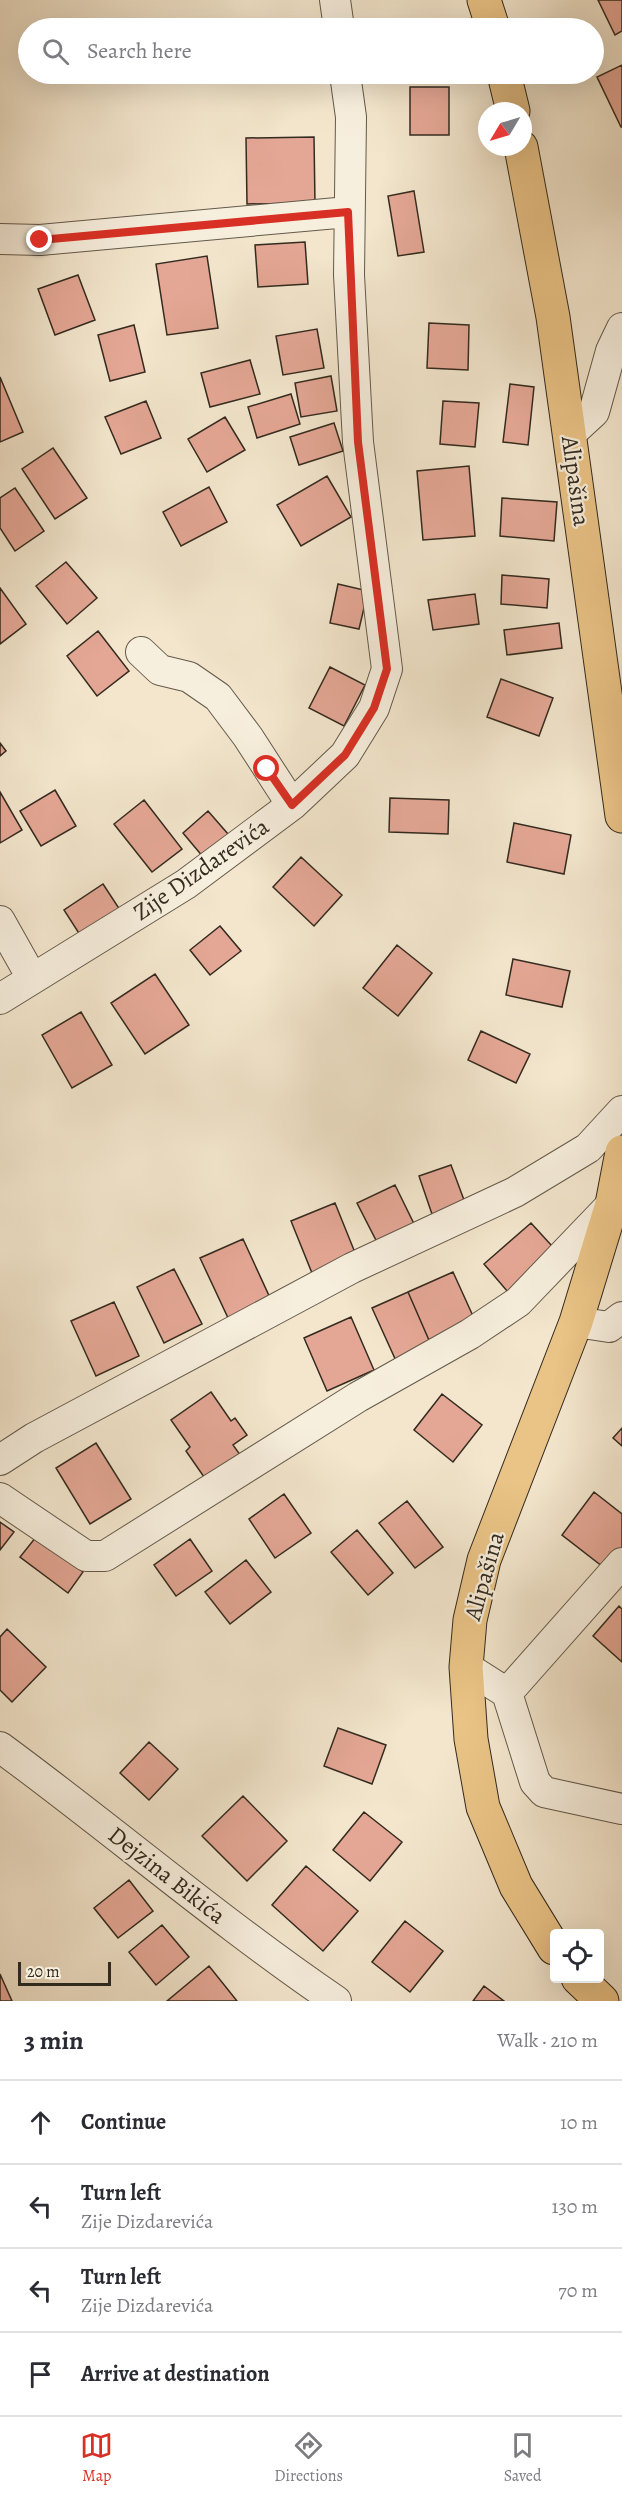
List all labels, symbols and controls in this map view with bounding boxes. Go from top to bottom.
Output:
search box [18,18,604,84]
icon: search [39,35,72,68]
text: Search here [87,36,192,66]
north arrow [478,102,532,156]
route end [26,226,52,252]
street label: Alipašina [554,433,598,529]
route start [253,755,279,781]
street label: Zije Dizdarevića [127,810,276,928]
street label: Alipašina [456,1527,512,1625]
street label: Dejzina Bikića [102,1819,233,1932]
map controls [550,1929,604,1983]
button: locate [550,1929,604,1983]
scale bar [18,1959,111,1986]
text: 20 m [27,1961,60,1983]
text: 3 min [24,2023,84,2058]
text: Walk · 210 m [497,2027,598,2054]
icon: ahead [24,2106,57,2139]
text: Continue [81,2107,166,2137]
text: 10 m [560,2109,598,2136]
text: Turn left [81,2178,161,2208]
icon: left [24,2190,57,2223]
text: 130 m [552,2193,598,2220]
text: Zije Dizdarevića [81,2208,213,2235]
text: Turn left [81,2262,161,2292]
icon: left [24,2274,57,2307]
text: 70 m [558,2277,598,2304]
text: Zije Dizdarevića [81,2292,213,2319]
icon: arrive [24,2358,57,2391]
text: Arrive at destination [81,2359,270,2389]
tab: Map [80,2429,113,2487]
tab: Directions [274,2429,343,2487]
tab: Saved [504,2429,542,2487]

